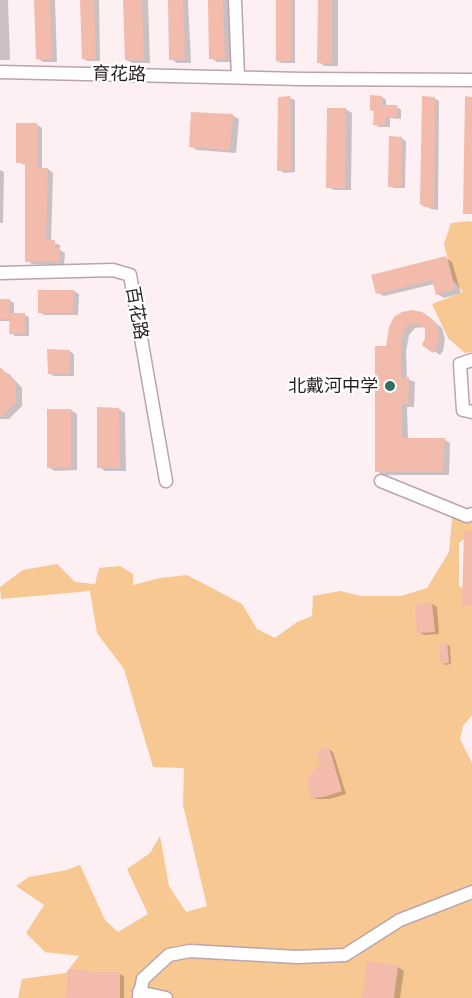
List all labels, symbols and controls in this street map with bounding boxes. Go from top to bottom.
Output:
street label: 育花路 [92,63,146,85]
street label: 百花路 [122,285,152,341]
place label: 北戴河中学 [288,375,378,397]
marker: 北戴河中学 [383,379,397,393]

